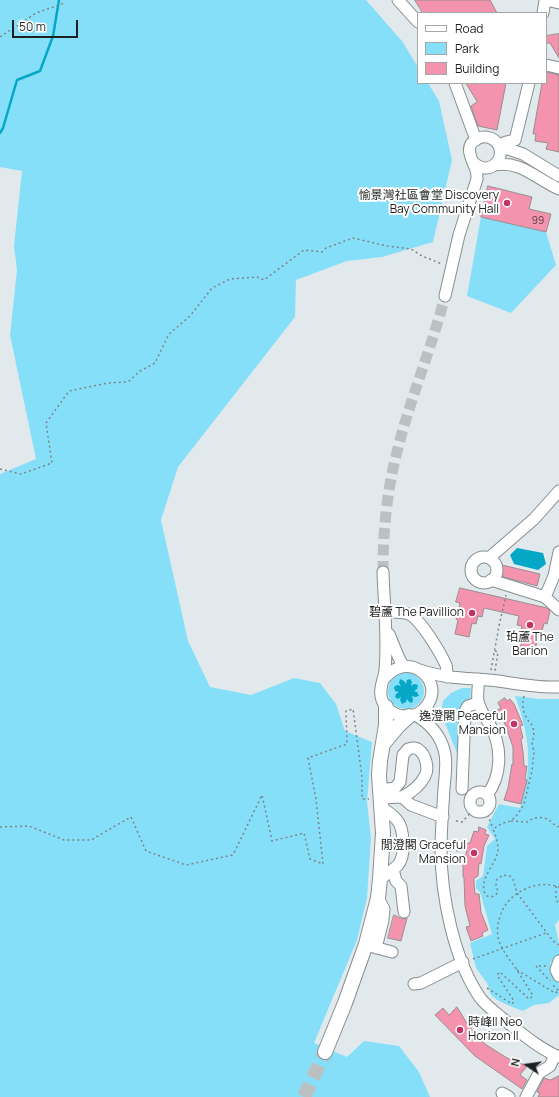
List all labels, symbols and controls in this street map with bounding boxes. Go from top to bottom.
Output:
scale bar [14,12,80,38]
legend [417,12,547,84]
text: 50 m [19,18,46,35]
text: Road [455,20,483,37]
text: Park [455,40,479,57]
text: Building [455,60,499,77]
place label: 愉景灣社區會堂 Discovery Bay Community Hall [359,189,499,217]
marker: 愉景灣社區會堂 Discovery Bay Community Hall [502,198,512,208]
house number: 99 [532,215,544,227]
place label: 碧蘆 The Pavillion [369,606,464,620]
marker: 碧蘆 The Pavillion [467,608,477,618]
marker: 珀蘆 The Barion [525,620,535,630]
place label: 珀蘆 The Barion [506,631,554,659]
place label: 逸澄閣 Peaceful Mansion [419,710,506,738]
marker: 逸澄閣 Peaceful Mansion [509,719,519,729]
place label: 閒澄閣 Graceful Mansion [381,839,466,867]
marker: 閒澄閣 Graceful Mansion [469,848,479,858]
place label: 時峰II Neo Horizon II [468,1016,522,1044]
marker: 時峰II Neo Horizon II [455,1025,465,1035]
north arrow [507,1045,547,1085]
text: N [507,1057,523,1068]

